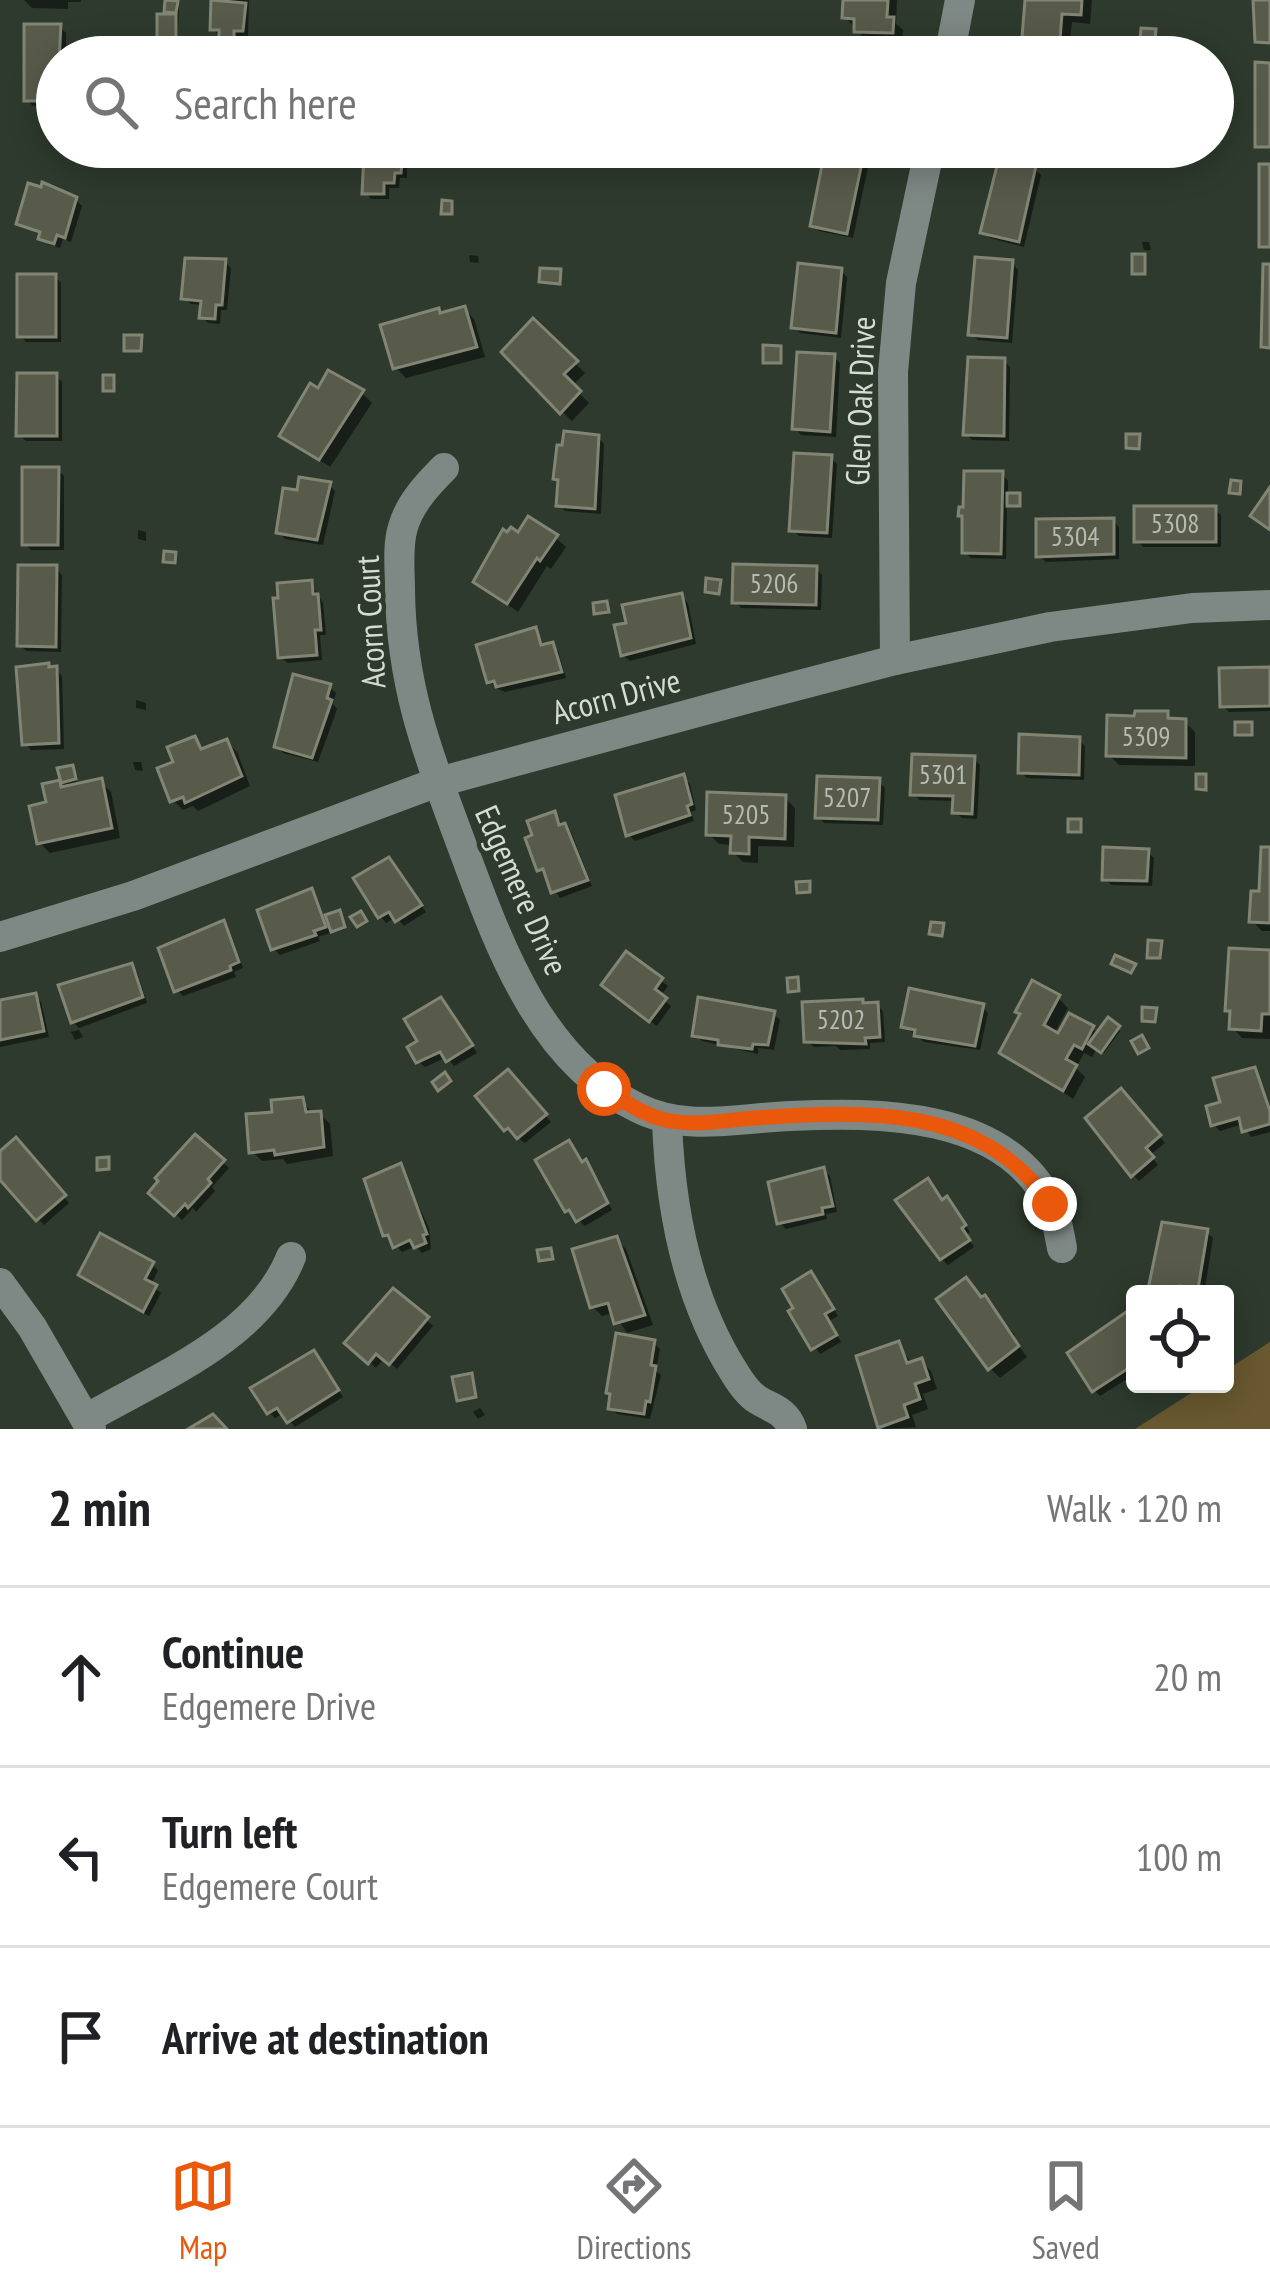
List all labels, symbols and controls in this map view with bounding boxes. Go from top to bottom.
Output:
search box [36,36,1234,168]
icon: search [78,69,144,135]
text: Search here [174,73,357,131]
street label: Glen Oak Drive [835,316,884,486]
house number: 5308 [1151,506,1199,540]
house number: 5304 [1051,519,1099,553]
street label: Acorn Court [345,555,394,690]
house number: 5206 [750,566,798,600]
street label: Acorn Drive [547,658,685,733]
house number: 5309 [1122,719,1170,753]
house number: 5301 [919,757,967,791]
house number: 5207 [823,780,871,814]
house number: 5205 [722,797,770,831]
street label: Edgemere Drive [466,798,579,981]
house number: 5202 [817,1002,865,1036]
route start [577,1062,631,1116]
route end [1023,1177,1077,1231]
map controls [1126,1285,1234,1393]
button: locate [1126,1285,1234,1393]
text: 2 min [48,1474,151,1540]
text: Walk · 120 m [1047,1482,1222,1533]
text: Continue [162,1622,304,1680]
icon: ahead [48,1644,114,1710]
text: 20 m [1153,1651,1222,1702]
text: Edgemere Drive [162,1680,376,1731]
text: Turn left [162,1802,297,1860]
icon: left [48,1824,114,1890]
text: 100 m [1136,1831,1222,1882]
text: Edgemere Court [162,1860,378,1911]
icon: arrive [48,2004,114,2070]
text: Arrive at destination [162,2008,489,2066]
tab: Map [170,2153,236,2268]
tab: Directions [577,2153,691,2268]
tab: Saved [1032,2153,1100,2268]

